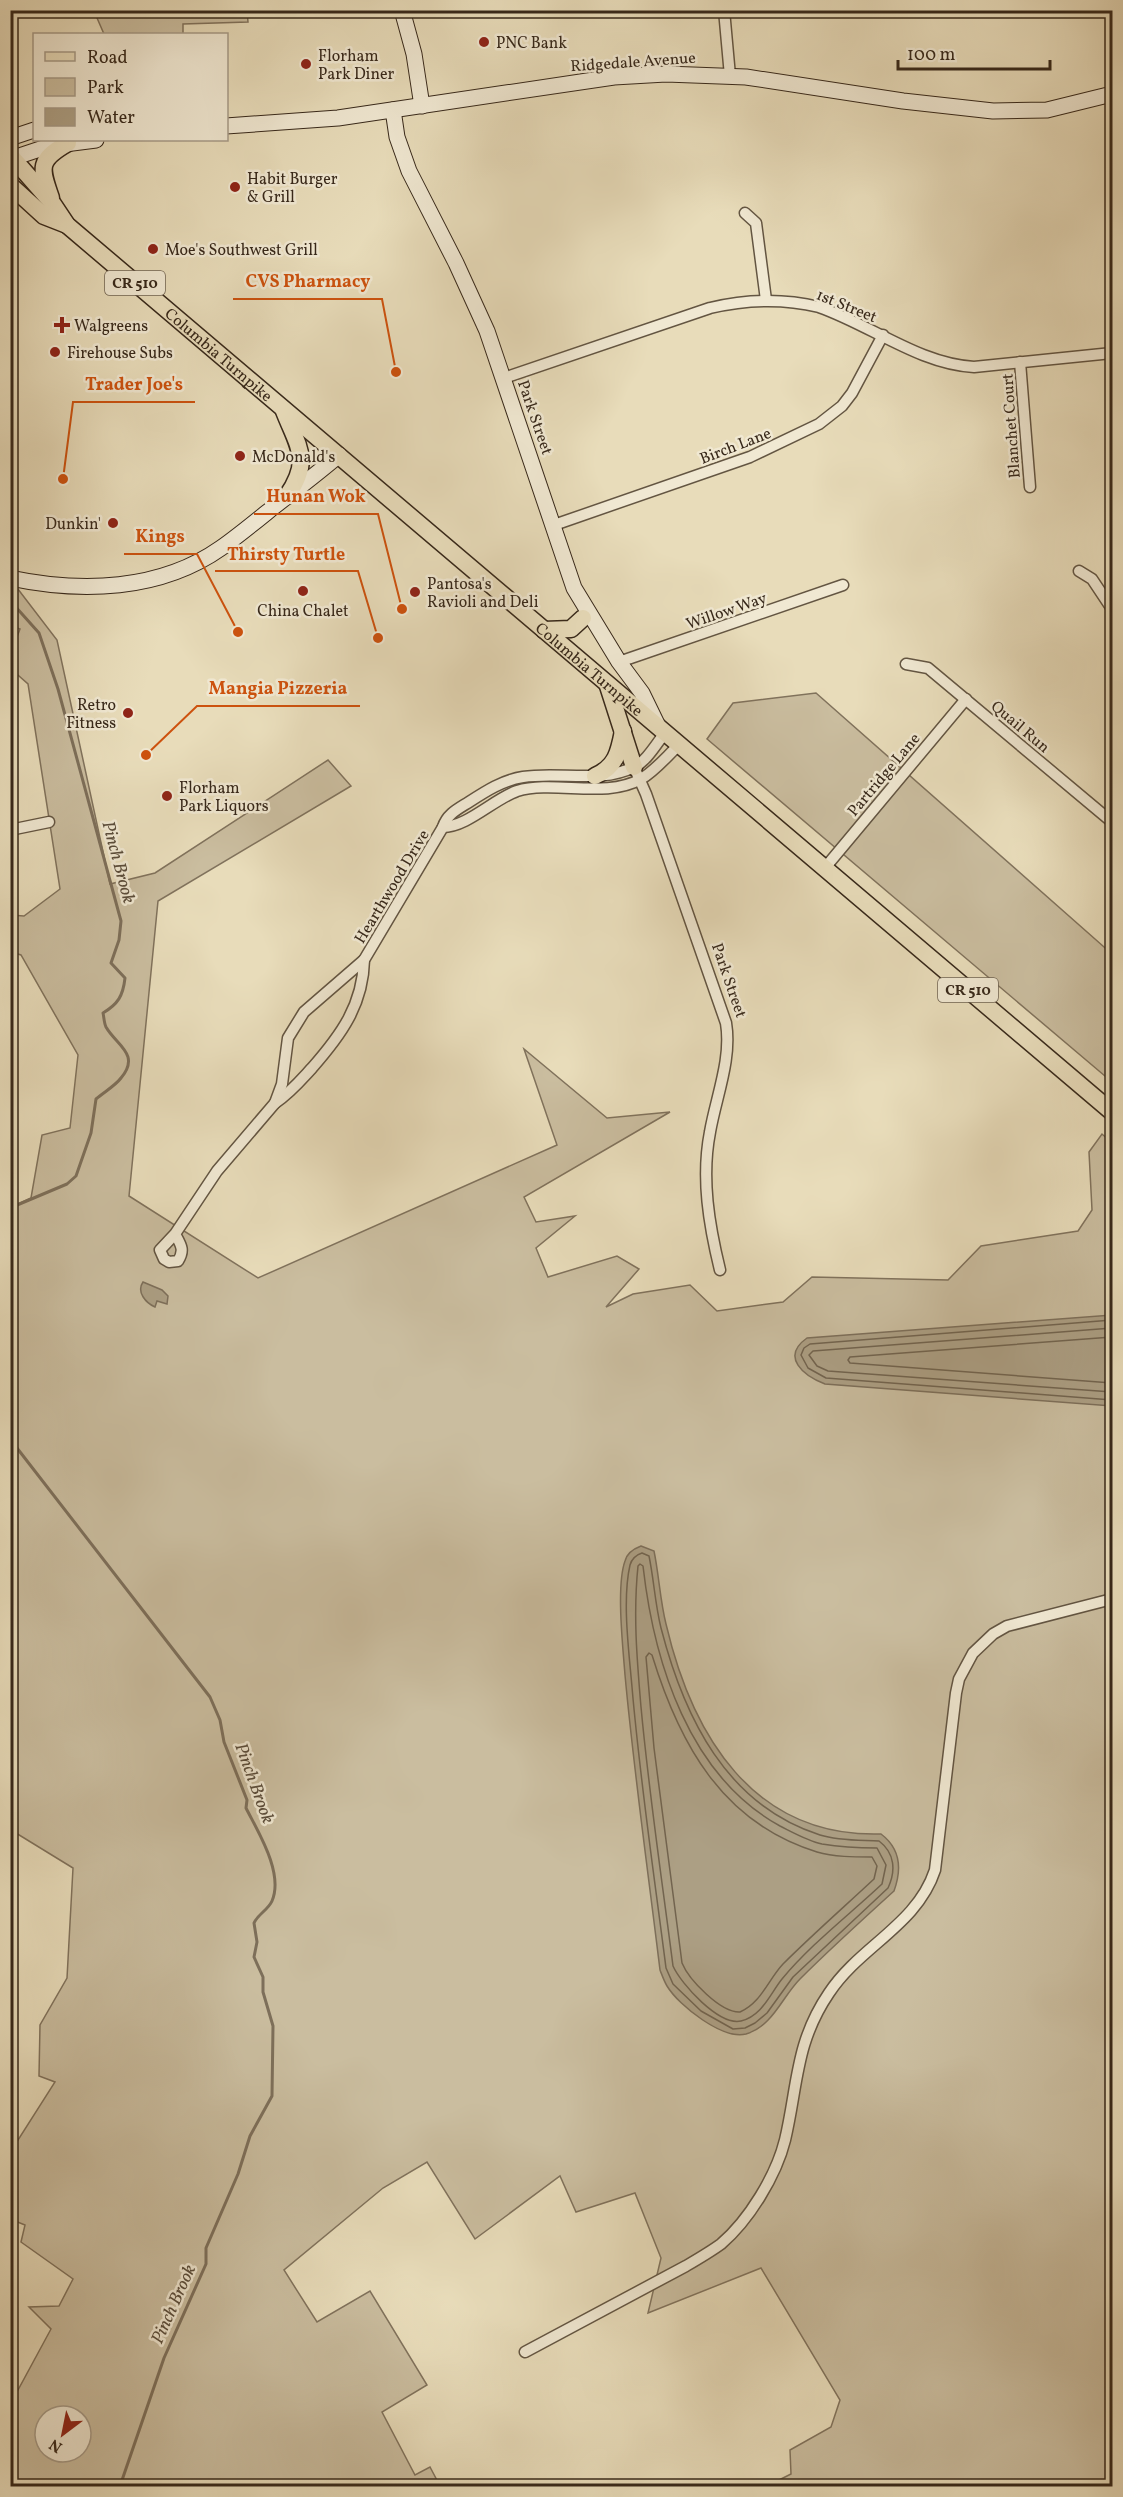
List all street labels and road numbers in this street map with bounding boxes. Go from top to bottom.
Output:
street label: Ridgedale Avenue [570,48,696,78]
road number: CR 510 [105,271,165,295]
street label: 1st Street [813,285,880,329]
street label: Columbia Turnpike [159,304,276,408]
street label: Blanchet Court [997,372,1027,479]
street label: Park Street [511,377,557,458]
street label: Birch Lane [697,423,775,471]
street label: Willow Way [683,588,770,636]
street label: Columbia Turnpike [530,618,647,722]
street label: Quail Run [985,696,1054,759]
street label: Partridge Lane [843,729,926,822]
street label: Hearthwood Drive [350,826,435,948]
street label: Park Street [705,940,751,1021]
road number: CR 510 [938,978,998,1002]

